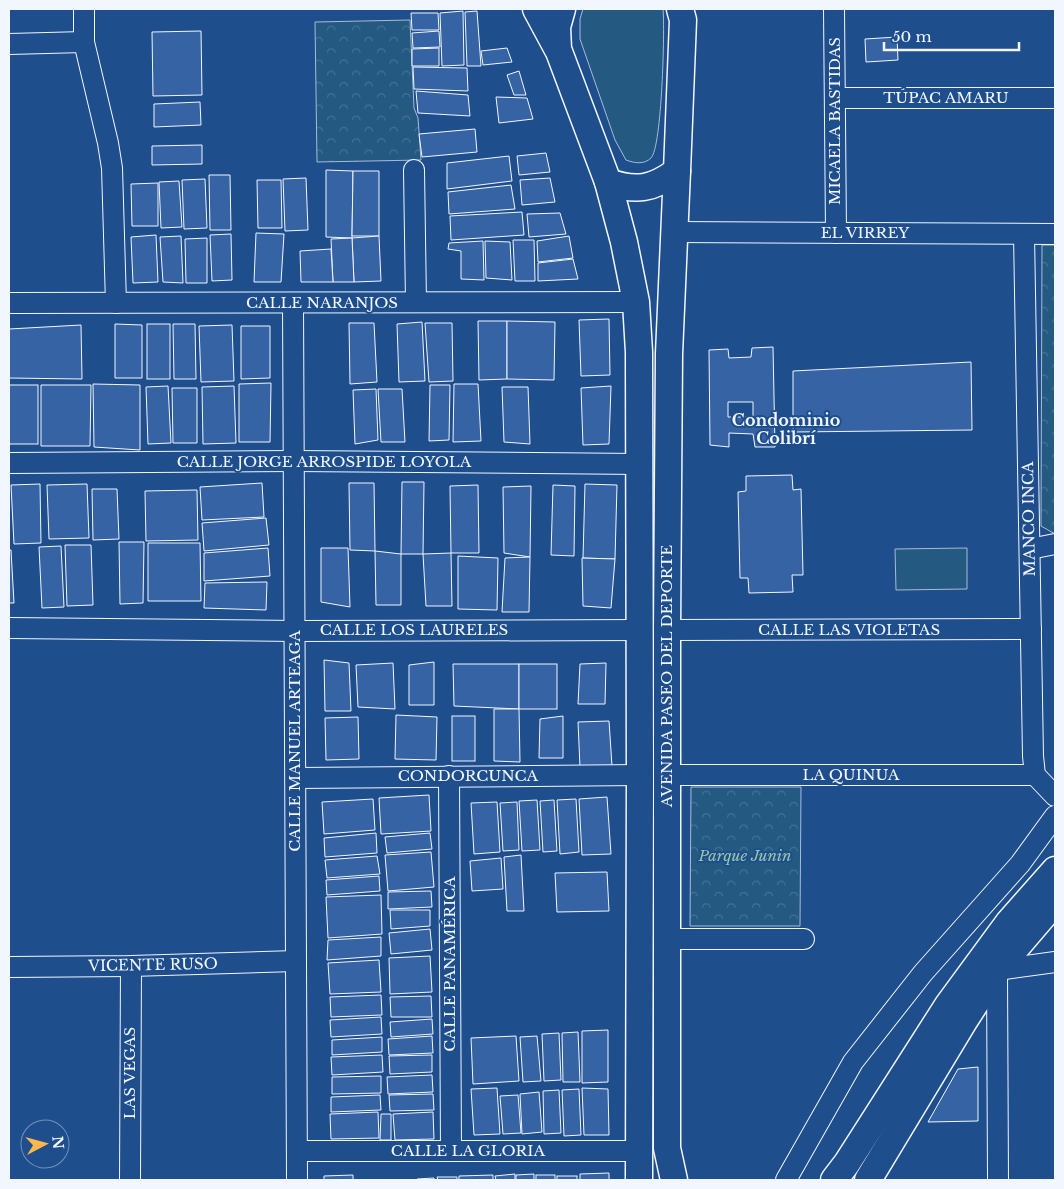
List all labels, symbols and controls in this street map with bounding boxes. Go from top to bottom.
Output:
scale bar [884,20,1019,52]
text: 50 m [892,27,932,46]
street label: MICAELA BASTIDAS [825,37,844,205]
street label: TÚPAC AMARU [883,88,1009,107]
street label: EL VIRREY [821,223,910,242]
street label: CALLE NARANJOS [246,293,398,312]
district label: Condominio Colibrí [732,410,840,448]
street label: CALLE JORGE ARROSPIDE LOYOLA [177,452,472,471]
street label: MANCO INCA [1018,461,1039,577]
street label: AVENIDA PASEO DEL DEPORTE [657,545,676,808]
street label: CALLE LOS LAURELES [320,620,508,639]
street label: CALLE LAS VIOLETAS [758,620,940,639]
street label: CALLE MANUEL ARTEAGA [285,630,304,852]
street label: LA QUINUA [803,765,900,784]
street label: CONDORCUNCA [398,766,539,785]
park label: Parque Junin [698,846,791,865]
street label: CALLE PANAMÉRICA [440,876,459,1052]
street label: VICENTE RUSO [87,954,218,975]
street label: LAS VEGAS [120,1027,139,1119]
north arrow [20,1119,70,1169]
text: N [48,1135,68,1150]
street label: CALLE LA GLORIA [391,1141,546,1160]

